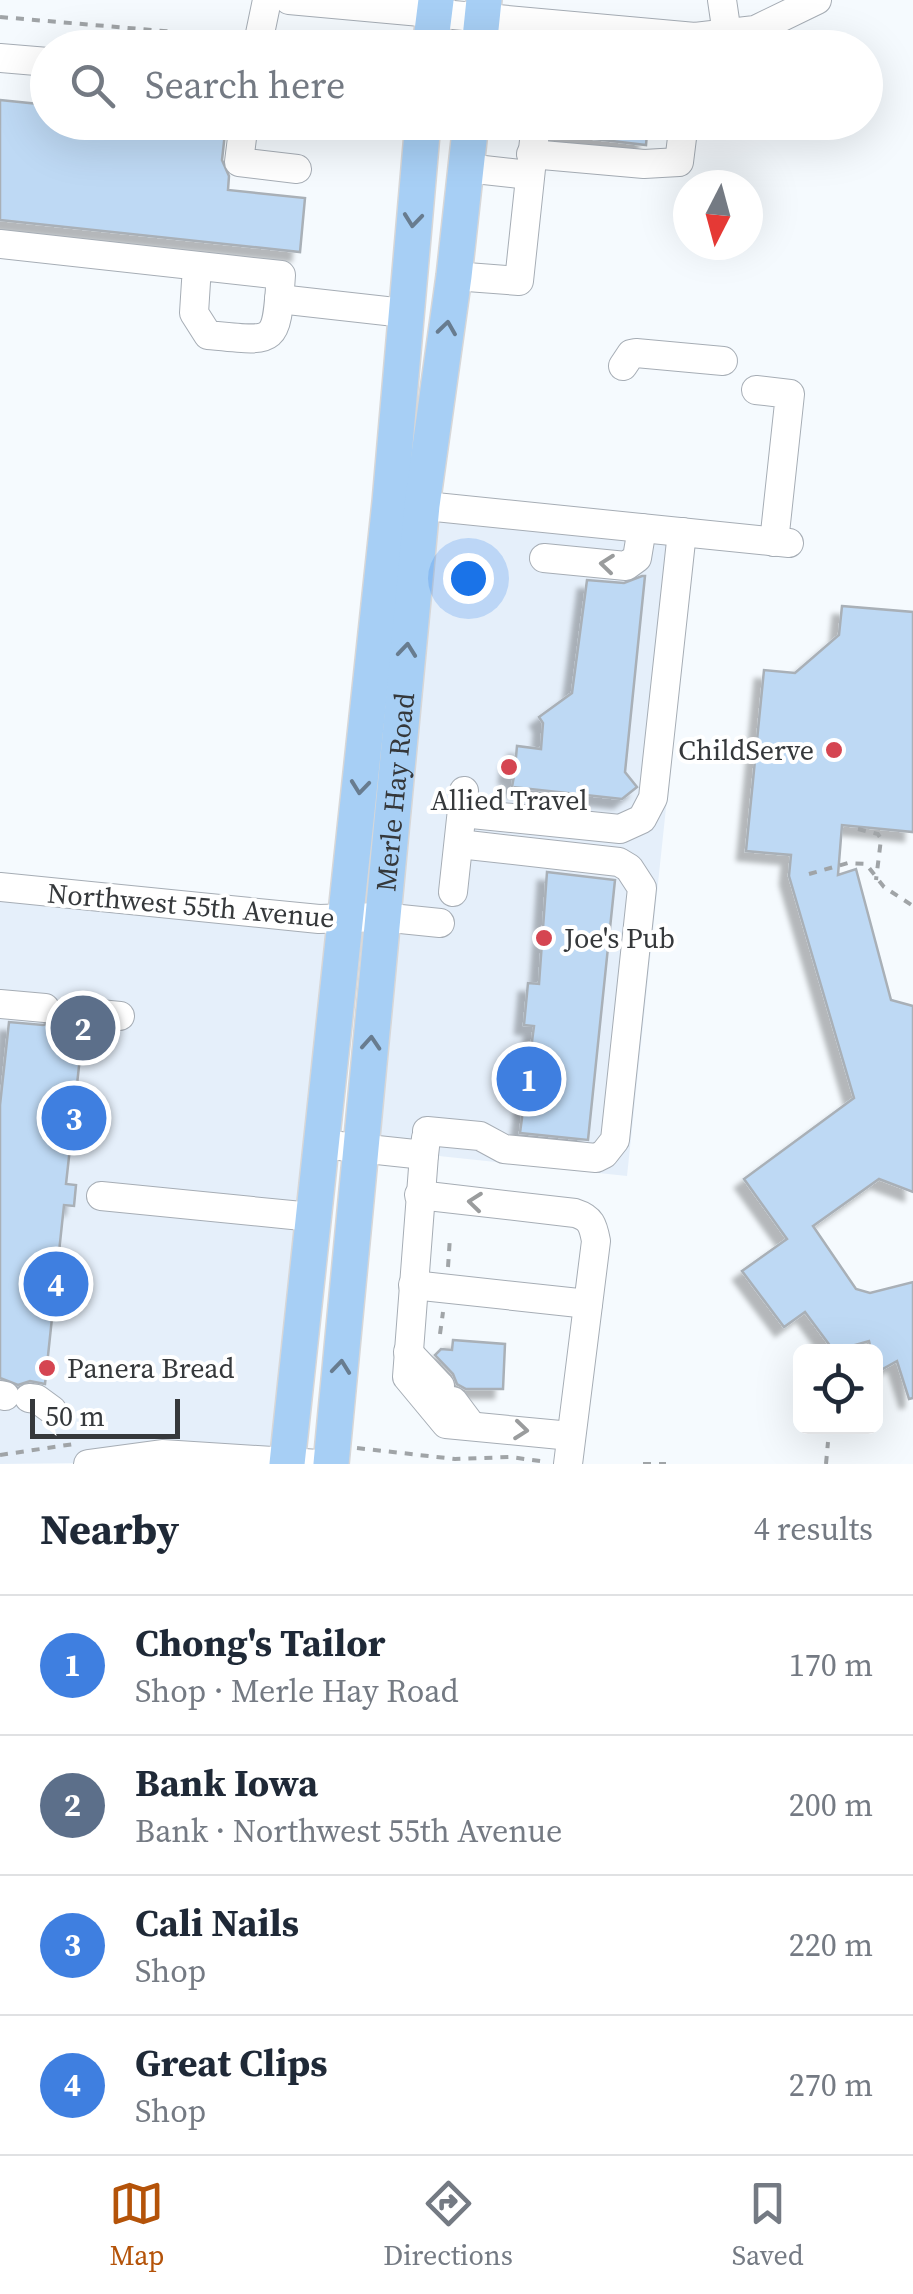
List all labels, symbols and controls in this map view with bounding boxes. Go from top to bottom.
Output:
search box [30,30,883,140]
icon: search [65,58,120,113]
text: Search here [145,59,345,111]
north arrow [673,170,763,260]
one-way arrow [403,212,424,228]
one-way arrow [435,319,456,336]
your location [443,553,494,604]
one-way arrow [599,554,615,575]
one-way arrow [396,642,417,658]
street label: Merle Hay Road [366,691,423,893]
place label: ChildServe [678,731,814,769]
marker: ChildServe [823,739,845,761]
marker: Allied Travel [498,756,520,778]
one-way arrow [350,779,371,795]
place label: Allied Travel [431,781,587,819]
street label: Northwest 55th Avenue [46,874,336,936]
place label: Joe's Pub [563,919,675,957]
marker: Joe's Pub [533,927,555,949]
pin: 2 [51,990,116,1066]
one-way arrow [360,1035,382,1051]
pin: 1 [496,1042,562,1116]
pin: 3 [42,1080,106,1156]
one-way arrow [467,1192,483,1213]
pin: 4 [23,1246,88,1322]
map controls [793,1344,883,1434]
button: locate [793,1344,883,1434]
place label: Panera Bread [67,1349,235,1387]
marker: Panera Bread [36,1357,58,1379]
one-way arrow [329,1359,351,1375]
scale bar [30,1394,180,1438]
text: 50 m [45,1397,105,1435]
one-way arrow [514,1419,530,1441]
text: Nearby [40,1500,179,1558]
text: 4 results [754,1507,873,1551]
text: Chong's Tailor [135,1617,385,1669]
text: 1 [64,1643,81,1687]
text: 170 m [789,1643,873,1687]
text: Shop · Merle Hay Road [135,1669,459,1713]
text: Bank Iowa [135,1757,318,1809]
text: 2 [64,1783,81,1827]
text: 200 m [789,1783,873,1827]
text: Bank · Northwest 55th Avenue [135,1809,562,1853]
text: Cali Nails [135,1897,299,1949]
text: 3 [64,1923,81,1967]
text: 220 m [789,1923,873,1967]
text: Shop [135,1949,206,1993]
text: Great Clips [135,2037,328,2089]
text: 4 [64,2063,81,2107]
text: 270 m [789,2063,873,2107]
text: Shop [135,2089,206,2133]
tab: Map [109,2176,164,2274]
tab: Directions [383,2176,513,2274]
tab: Saved [732,2176,804,2274]

